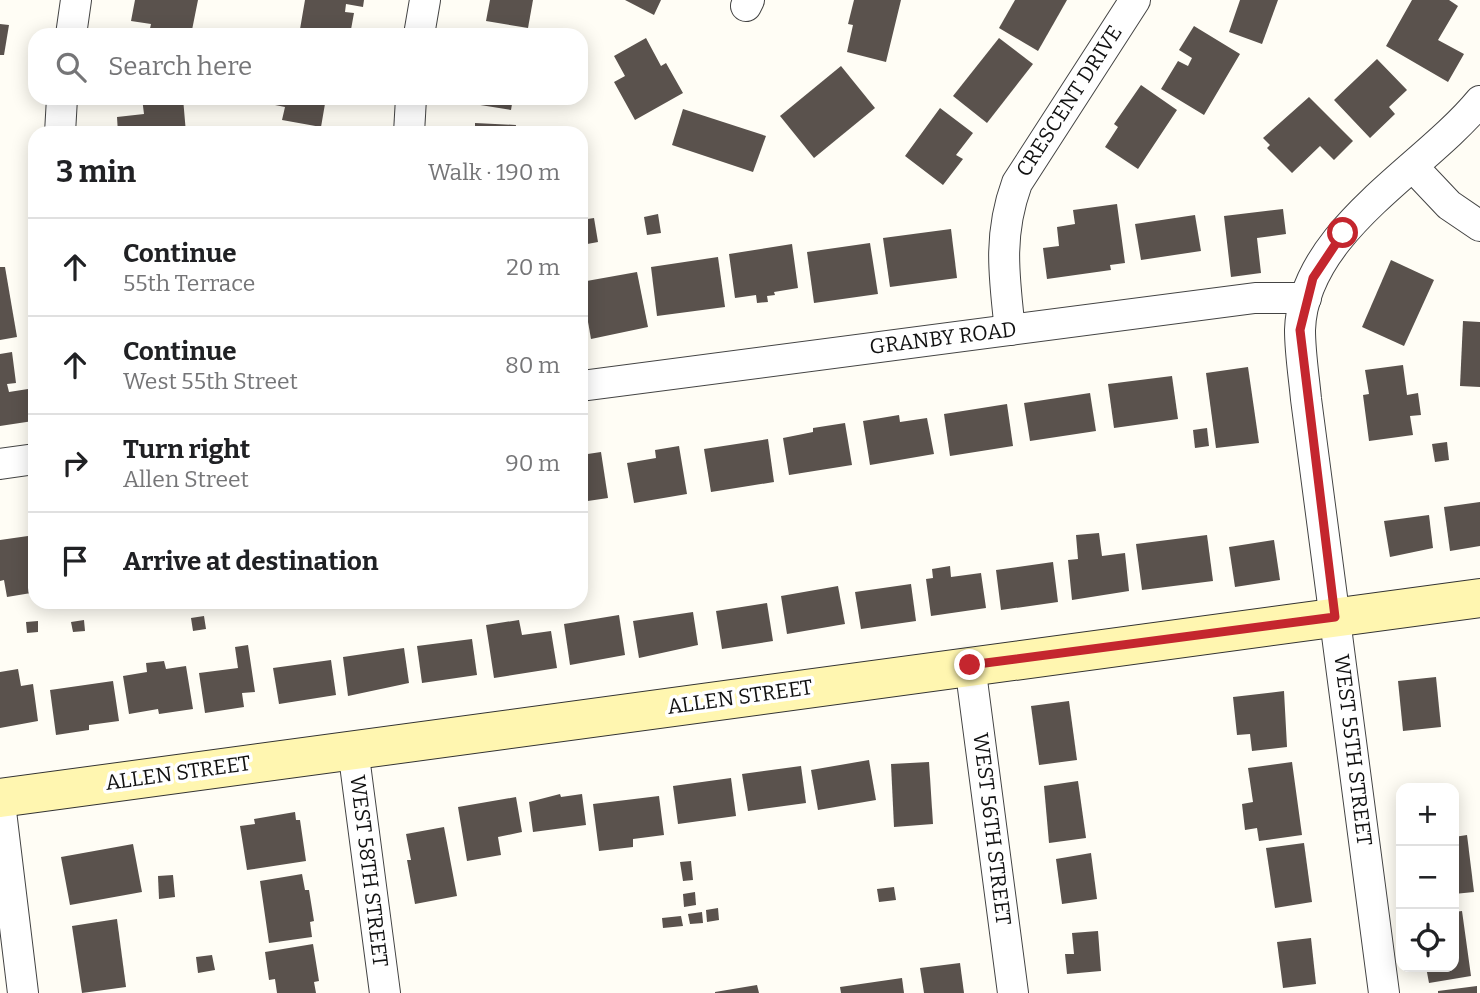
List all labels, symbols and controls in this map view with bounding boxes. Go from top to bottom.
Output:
street label: CRESCENT DRIVE [1010,20,1128,182]
search box [28,28,588,105]
icon: search [52,48,90,86]
text: Search here [108,51,252,82]
text: 3 min [56,154,136,190]
text: Walk · 190 m [428,158,560,186]
route start [1327,217,1358,248]
text: Continue [123,238,237,269]
icon: ahead [56,248,94,286]
text: 20 m [506,253,560,281]
text: 55th Terrace [123,269,255,297]
street label: GRANBY ROAD [868,316,1018,360]
text: Continue [123,336,237,367]
icon: ahead [56,346,94,384]
text: 80 m [505,351,560,379]
text: West 55th Street [123,367,298,395]
text: Turn right [123,434,250,465]
icon: right [56,444,94,482]
text: 90 m [505,449,560,477]
text: Allen Street [123,465,249,493]
icon: arrive [56,542,94,580]
text: Arrive at destination [123,546,378,577]
route end [954,649,985,680]
street label: WEST 55TH STREET [1328,653,1378,847]
street label: ALLEN STREET [666,674,814,720]
street label: WEST 56TH STREET [967,731,1017,927]
street label: ALLEN STREET [104,750,252,796]
street label: WEST 58TH STREET [344,774,394,968]
map controls [1396,783,1459,972]
button: + [1396,783,1459,846]
button: − [1396,846,1459,909]
button: locate [1396,909,1459,972]

